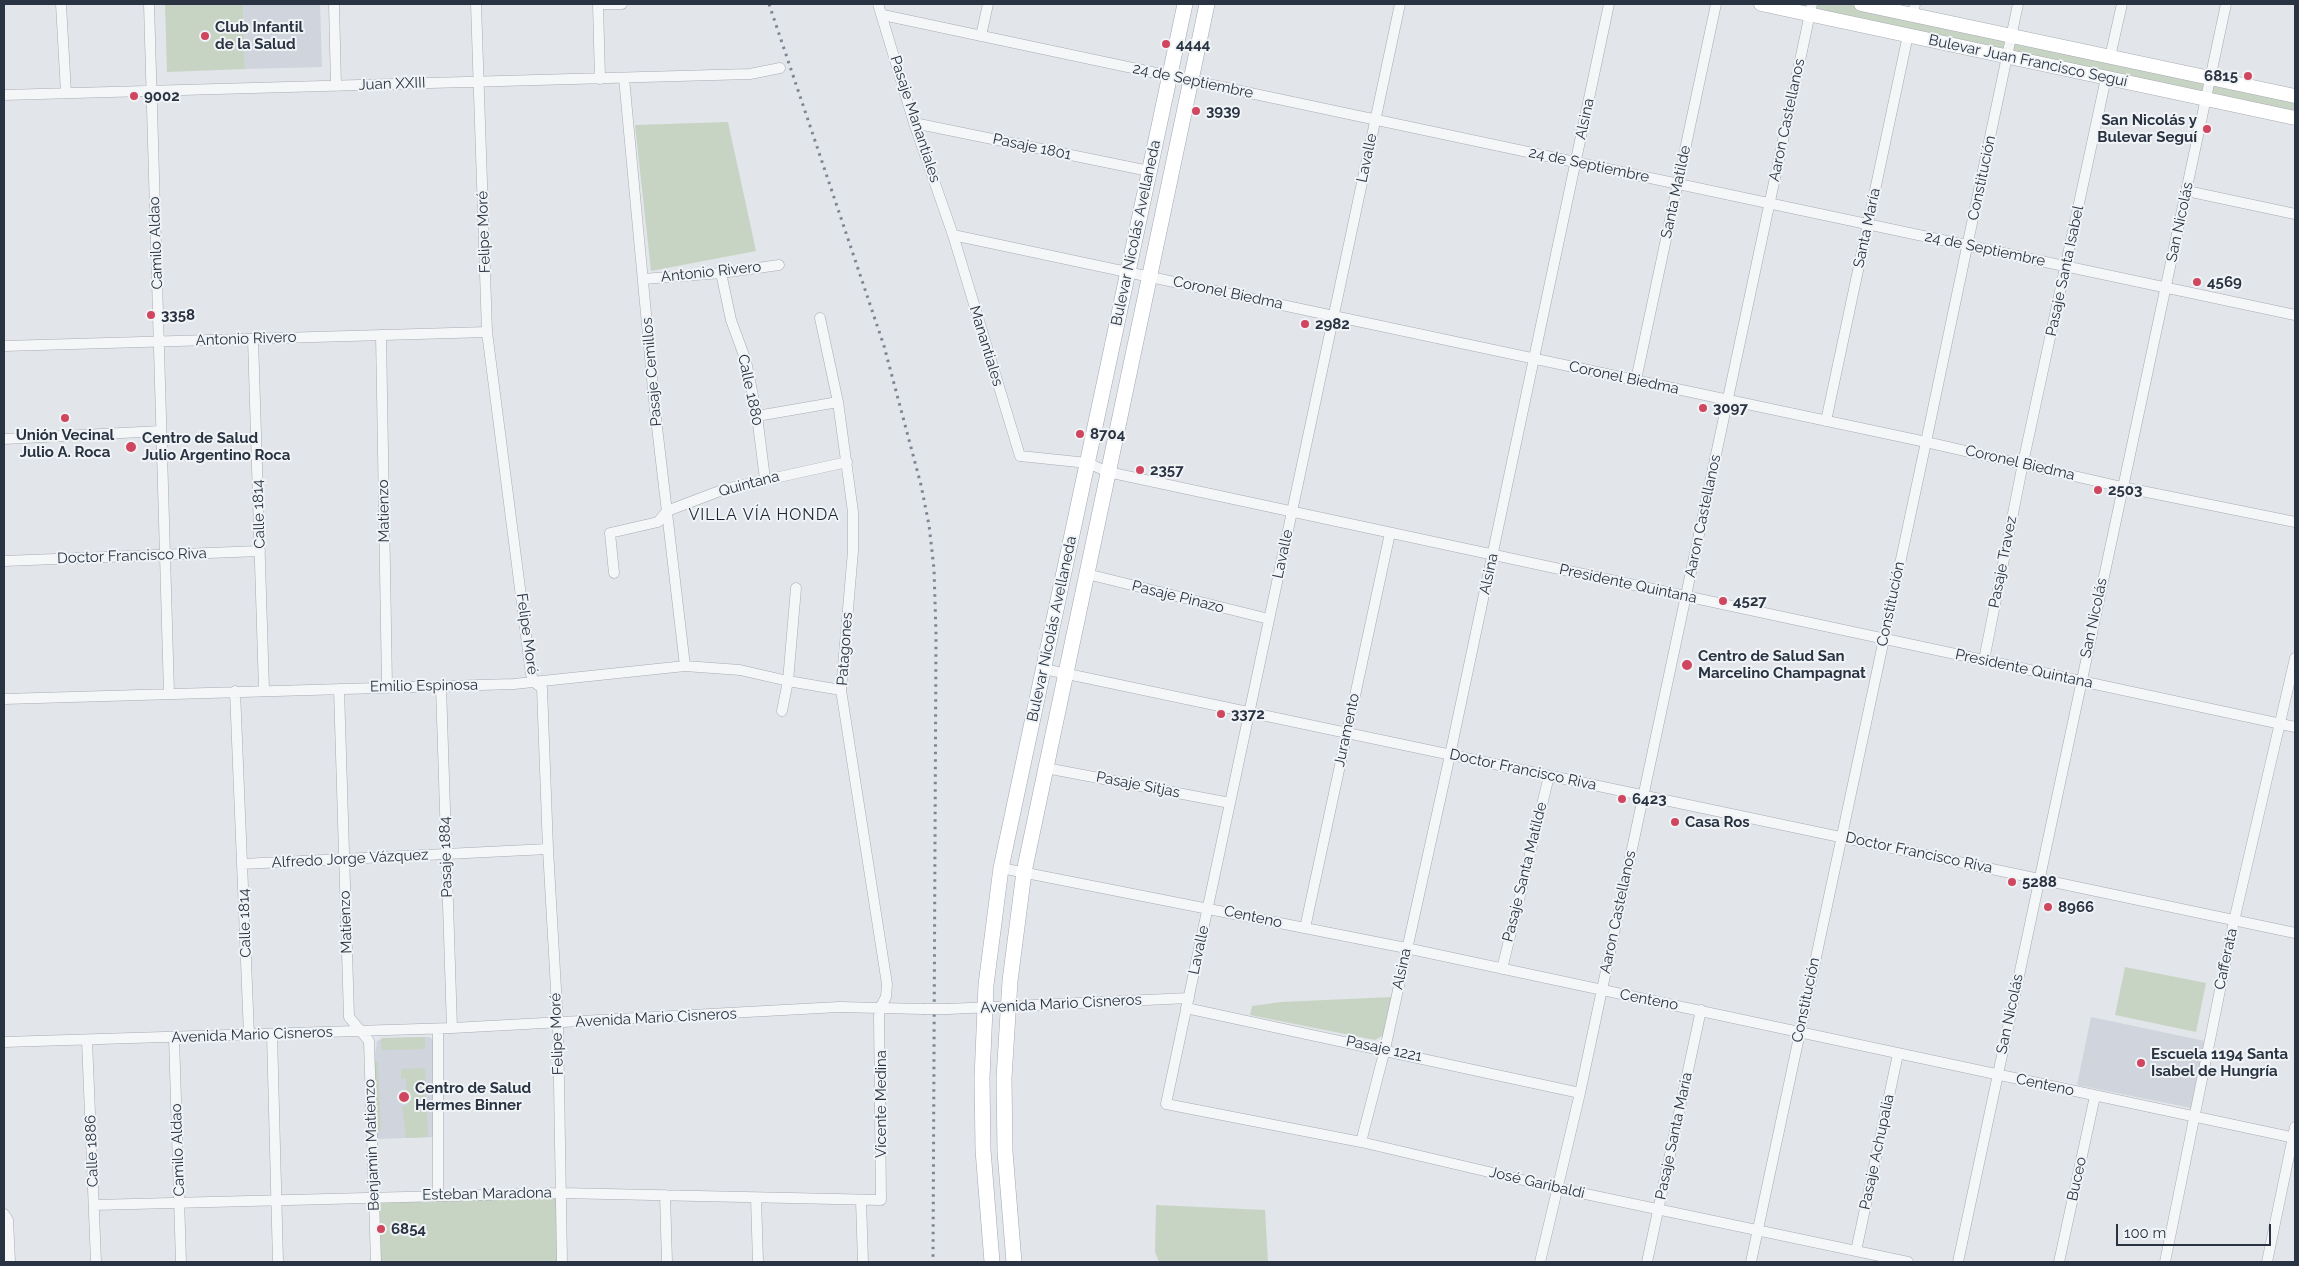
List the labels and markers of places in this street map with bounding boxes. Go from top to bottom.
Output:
place label: Club Infantil de la Salud [215,18,303,53]
marker: Club Infantil de la Salud [199,30,211,42]
place label: 4444 [1176,35,1210,53]
marker: 4444 [1160,38,1172,50]
place label: 6815 [2204,67,2238,85]
marker: 6815 [2242,70,2254,82]
place label: 9002 [144,87,180,105]
marker: 9002 [128,90,140,102]
place label: 3939 [1206,102,1240,120]
marker: 3939 [1190,105,1202,117]
place label: San Nicolás y Bulevar Seguí [2097,111,2197,146]
marker: San Nicolás y Bulevar Seguí [2201,123,2213,135]
place label: 4569 [2207,273,2242,291]
marker: 4569 [2191,276,2203,288]
place label: 3358 [161,306,195,324]
marker: 3358 [145,309,157,321]
place label: 2982 [1315,315,1350,333]
marker: 2982 [1299,318,1311,330]
place label: 3097 [1713,399,1748,417]
marker: 3097 [1697,402,1709,414]
marker: Unión Vecinal Julio A. Roca [59,412,71,424]
place label: 8704 [1090,425,1125,443]
place label: Unión Vecinal Julio A. Roca [16,426,114,461]
marker: 8704 [1074,428,1086,440]
place label: Centro de Salud Julio Argentino Roca [142,429,290,464]
marker: Centro de Salud Julio Argentino Roca [124,440,138,454]
place label: 2357 [1150,461,1184,479]
marker: 2357 [1134,464,1146,476]
place label: 2503 [2108,481,2142,499]
marker: 2503 [2092,484,2104,496]
place label: 4527 [1733,592,1767,610]
marker: 4527 [1717,595,1729,607]
place label: Centro de Salud San Marcelino Champagnat [1698,647,1866,682]
marker: Centro de Salud San Marcelino Champagnat [1680,658,1694,672]
place label: 3372 [1231,705,1265,723]
marker: 3372 [1215,708,1227,720]
place label: 6423 [1632,790,1666,808]
marker: 6423 [1616,793,1628,805]
place label: Casa Ros [1685,813,1750,831]
marker: Casa Ros [1669,816,1681,828]
place label: 5288 [2022,873,2057,891]
marker: 5288 [2006,876,2018,888]
place label: 8966 [2058,898,2094,916]
marker: 8966 [2042,901,2054,913]
place label: Escuela 1194 Santa Isabel de Hungría [2151,1045,2288,1080]
marker: Escuela 1194 Santa Isabel de Hungría [2135,1057,2147,1069]
place label: Centro de Salud Hermes Binner [415,1079,531,1114]
marker: Centro de Salud Hermes Binner [397,1090,411,1104]
place label: 6854 [391,1220,426,1238]
marker: 6854 [375,1223,387,1235]

